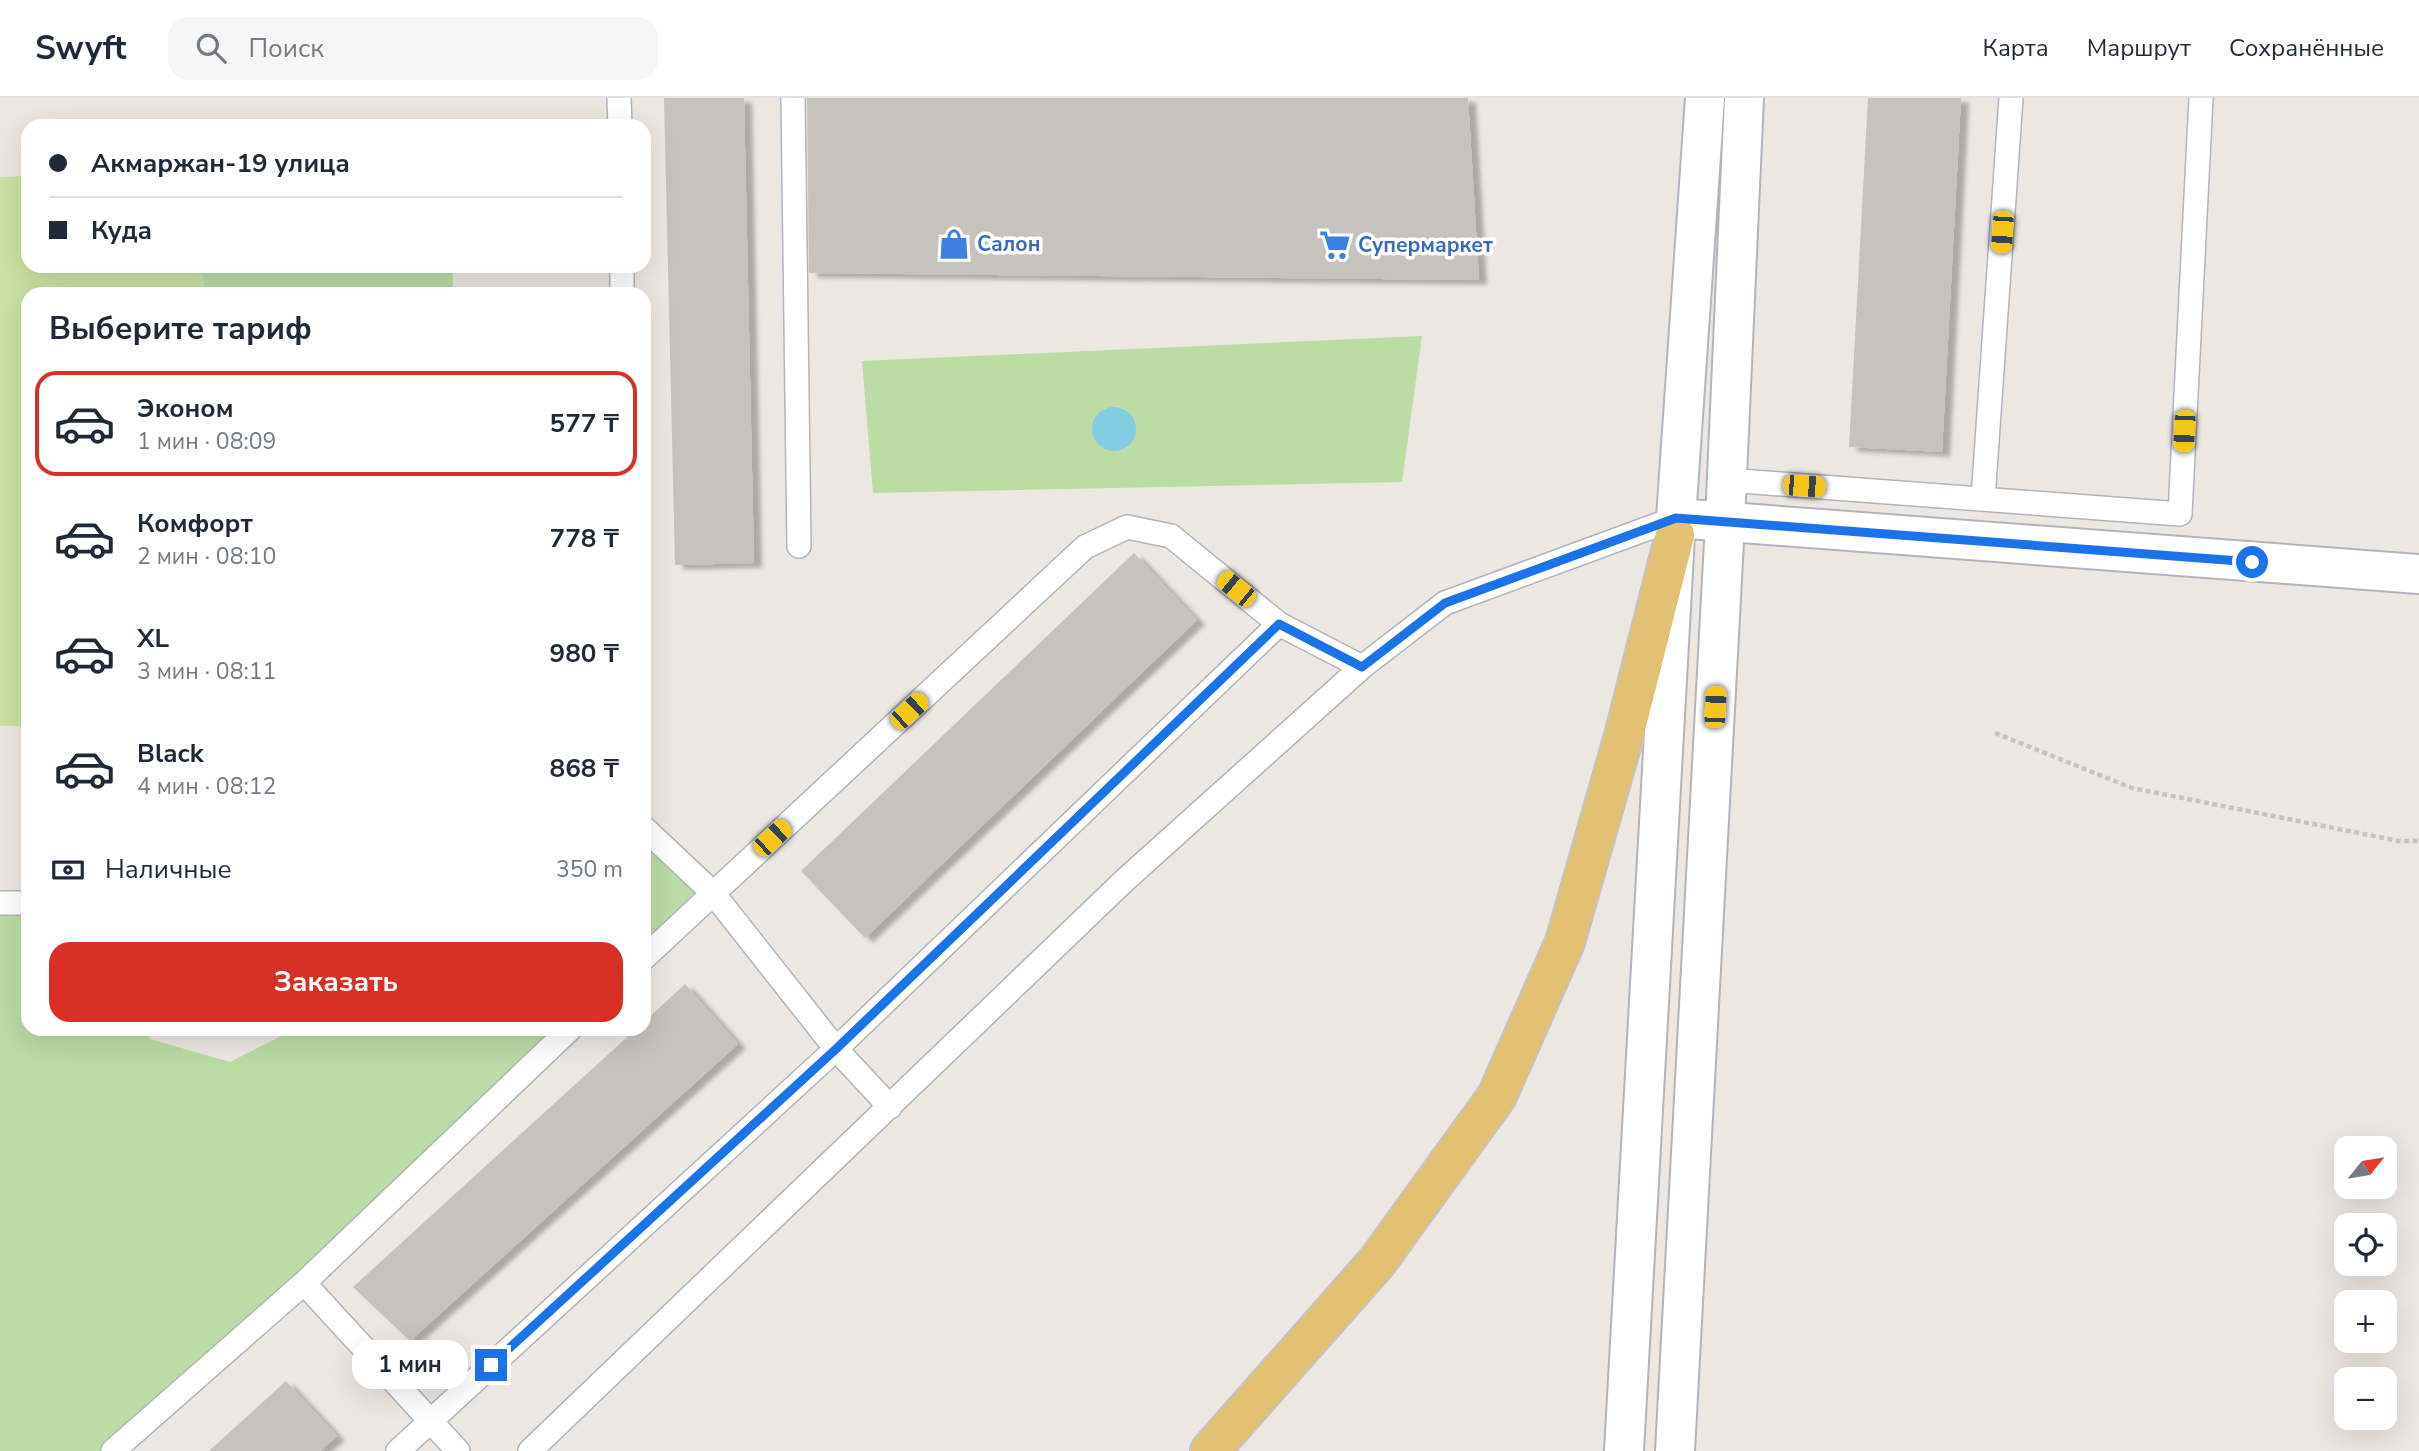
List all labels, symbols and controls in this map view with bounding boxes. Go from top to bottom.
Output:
search box [168,17,658,80]
text: Swyft [35,26,126,71]
icon: search [192,29,230,67]
text: Поиск [248,31,324,66]
text: Карта [1983,32,2049,64]
text: Маршрут [2087,32,2191,64]
text: Сохранённые [2229,32,2384,64]
text: Акмаржан-19 улица [91,146,350,181]
car [1991,210,2014,254]
text: Куда [91,213,152,248]
shop icon: Салон [937,227,971,261]
supermarket icon: Супермаркет [1318,228,1352,262]
place label: Салон [977,230,1041,258]
place label: Супермаркет [1358,231,1493,259]
text: Выберите тариф [49,307,312,350]
text: Эконом [137,391,234,426]
icon: car [53,392,116,455]
text: 577 ₸ [550,406,619,441]
car [2173,409,2196,453]
text: 1 мин · 08:09 [137,426,276,457]
car [1783,474,1826,498]
text: Комфорт [137,506,253,541]
icon: car [53,507,116,570]
text: 778 ₸ [550,521,619,556]
text: 2 мин · 08:10 [137,541,276,572]
route start [2236,546,2268,578]
car [1214,568,1259,610]
text: XL [137,621,169,656]
icon: car [53,622,116,685]
text: 980 ₸ [550,636,619,671]
text: 3 мин · 08:11 [137,656,276,687]
car [1704,685,1727,729]
car [887,689,932,733]
text: Black [137,736,204,771]
icon: car [53,737,116,800]
text: 868 ₸ [550,751,619,786]
text: 4 мин · 08:12 [137,771,276,802]
car [750,816,795,860]
icon: cash [49,851,87,889]
text: Наличные [105,852,232,887]
text: 350 m [556,854,623,885]
button: Заказать [49,942,623,1022]
north arrow [2334,1136,2398,1199]
map controls [2334,1136,2397,1430]
button: locate [2334,1213,2397,1276]
button: + [2334,1290,2397,1353]
callout: 1 мин [351,1340,466,1390]
text: 1 мин [378,1349,442,1380]
route end [475,1349,507,1381]
button: − [2334,1367,2397,1430]

